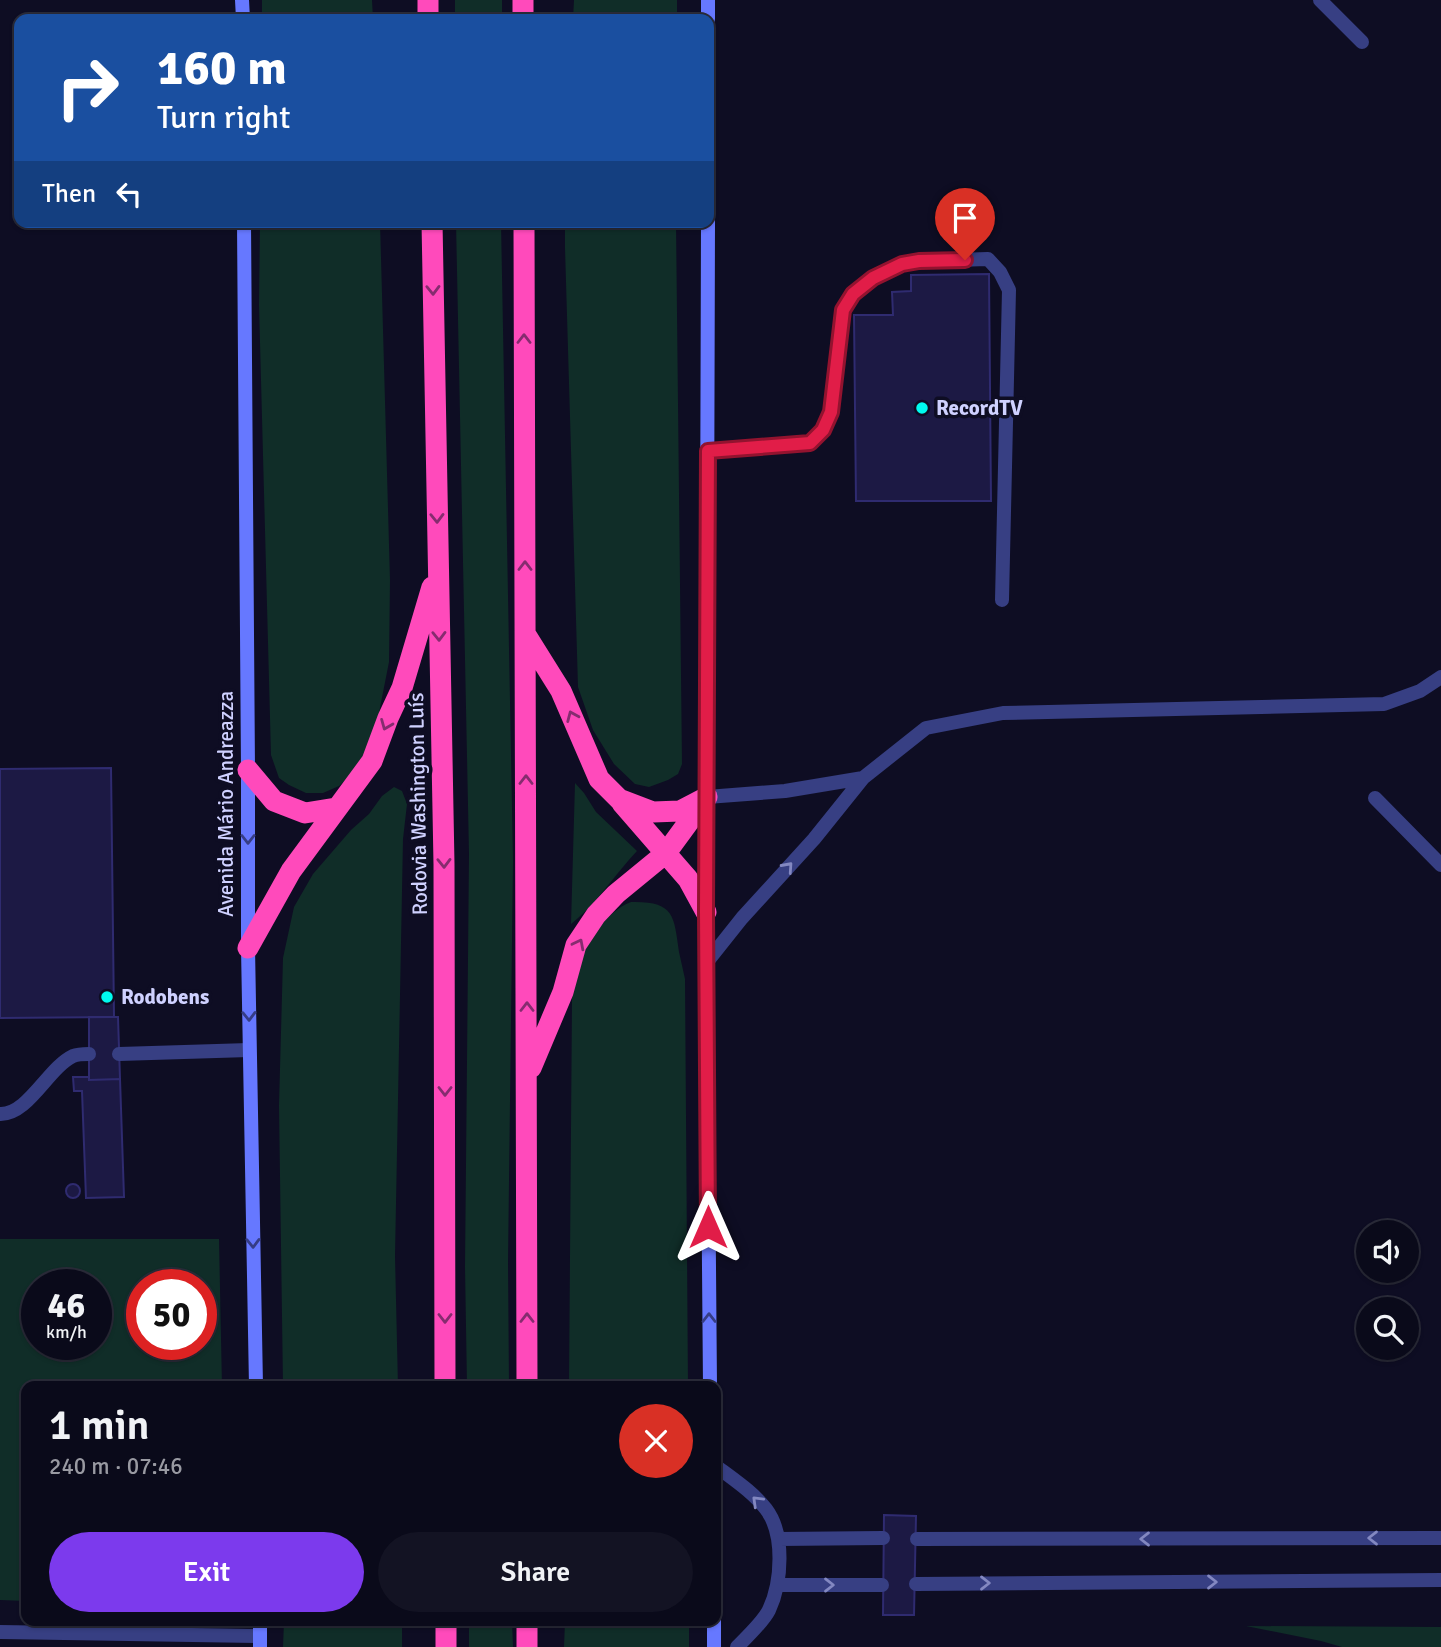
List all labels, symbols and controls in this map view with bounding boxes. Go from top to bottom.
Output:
text: 160 m [157,38,287,98]
icon: right [42,42,133,133]
text: Turn right [157,98,290,137]
icon: left [110,175,148,213]
text: Then [42,178,96,210]
pin [935,188,995,260]
icon: arrive [946,199,984,237]
one-way arrow [425,286,441,296]
one-way arrow [516,333,532,344]
place label: RecordTV [936,395,1023,421]
marker: RecordTV [914,400,930,416]
one-way arrow [429,513,445,524]
one-way arrow [517,561,533,571]
one-way arrow [432,631,447,642]
street label: Avenida Mário Andreazza [213,691,239,917]
street label: Rodovia Washington Luís [403,692,433,916]
one-way arrow [566,711,580,723]
one-way arrow [380,719,394,731]
one-way arrow [518,774,534,785]
one-way arrow [240,834,256,844]
one-way arrow [436,859,452,869]
one-way arrow [780,862,792,875]
one-way arrow [570,939,584,951]
place label: Rodobens [121,984,209,1010]
marker: Rodobens [99,989,115,1005]
one-way arrow [519,1002,535,1012]
one-way arrow [241,1011,257,1022]
one-way arrow [437,1086,453,1097]
position arrow [671,1190,745,1264]
map controls [1356,1220,1419,1360]
button: sound [1356,1220,1419,1283]
one-way arrow [245,1239,261,1249]
speed limit sign: 50 [126,1269,217,1360]
text: 46 [48,1284,85,1327]
button: search [1356,1297,1419,1360]
one-way arrow [519,1312,535,1323]
one-way arrow [701,1312,717,1323]
one-way arrow [437,1314,453,1324]
text: km/h [46,1321,87,1343]
text: 1 min [49,1400,150,1451]
button: close [619,1404,693,1478]
text: 240 m · 07:46 [49,1452,183,1481]
one-way arrow [752,1496,765,1509]
one-way arrow [1367,1530,1378,1546]
one-way arrow [1140,1531,1150,1547]
button: Exit [49,1532,364,1612]
button: Share [378,1532,693,1612]
one-way arrow [1207,1574,1218,1589]
one-way arrow [979,1576,990,1591]
one-way arrow [825,1577,835,1593]

